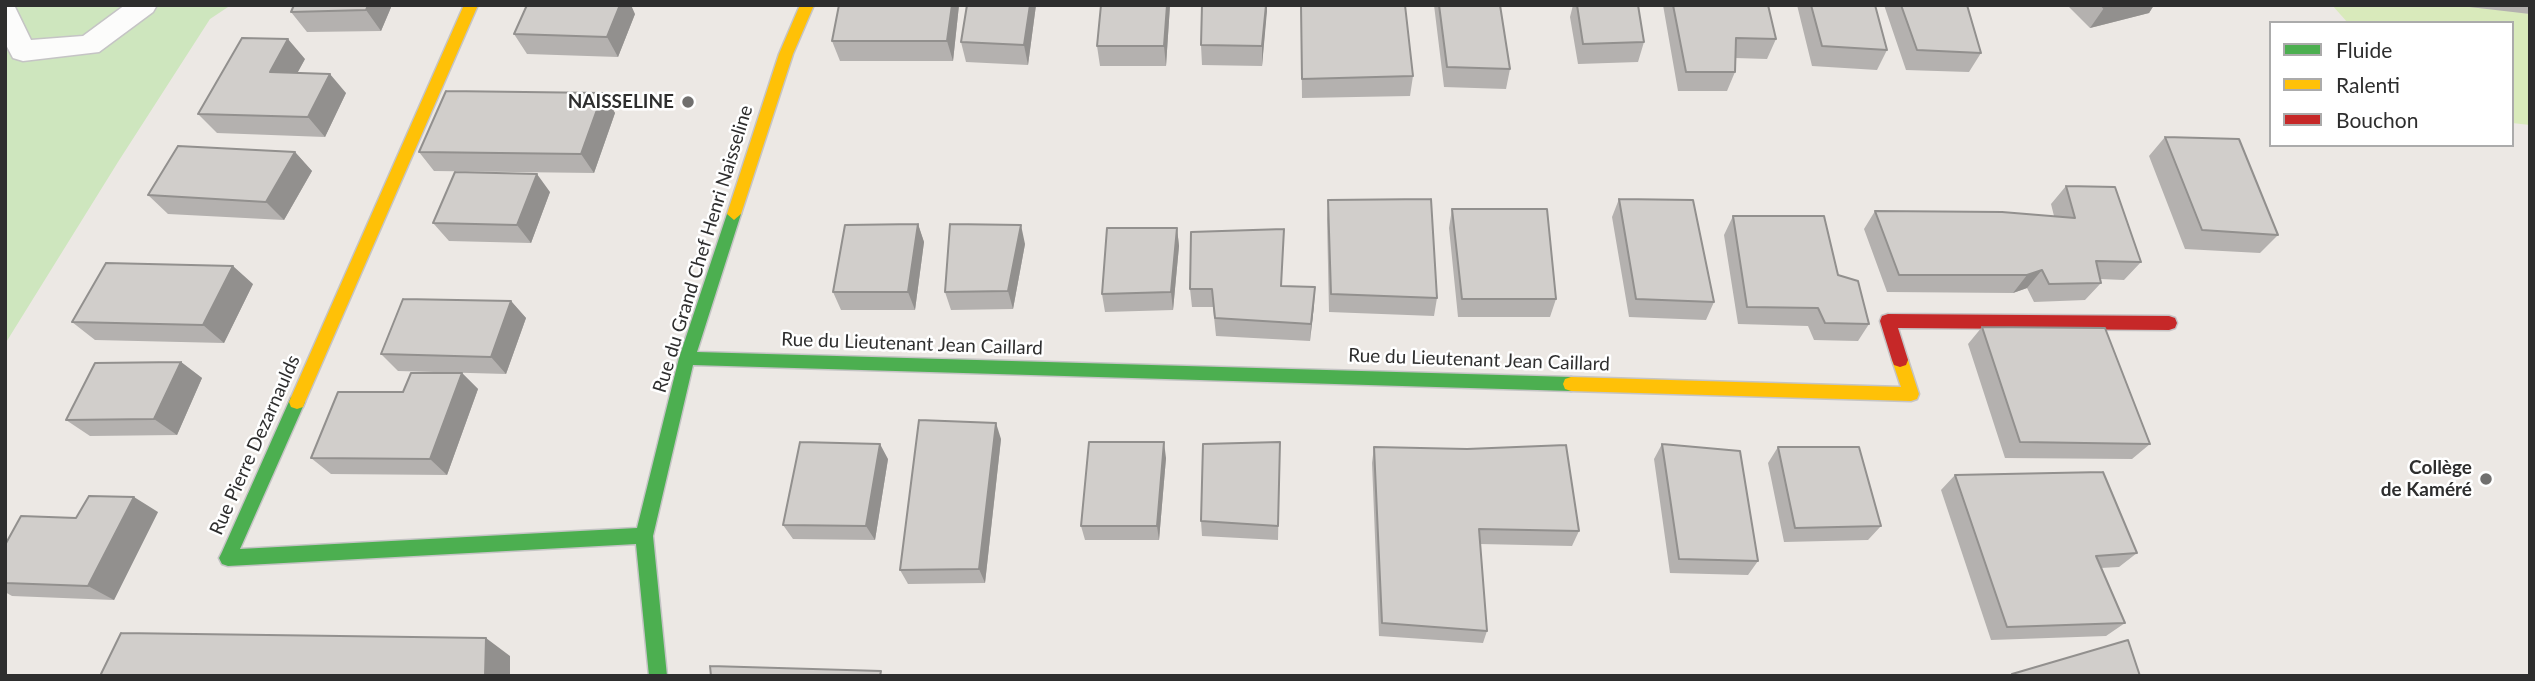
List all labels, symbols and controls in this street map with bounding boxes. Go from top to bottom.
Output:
legend [2269,21,2514,147]
text: Fluide [2336,37,2392,62]
text: Ralenti [2336,72,2400,97]
place label: NAISSELINE [568,91,674,113]
marker: NAISSELINE [680,94,696,110]
street label: Rue du Grand Chef Henri Naisseline [648,102,758,396]
text: Bouchon [2336,107,2418,132]
street label: Rue du Lieutenant Jean Caillard [781,328,1043,360]
street label: Rue du Lieutenant Jean Caillard [1348,344,1610,376]
street label: Rue Pierre Dezarnaulds [205,351,305,539]
place label: Collège de Kaméré [2381,457,2472,501]
marker: Collège de Kaméré [2478,471,2494,487]

